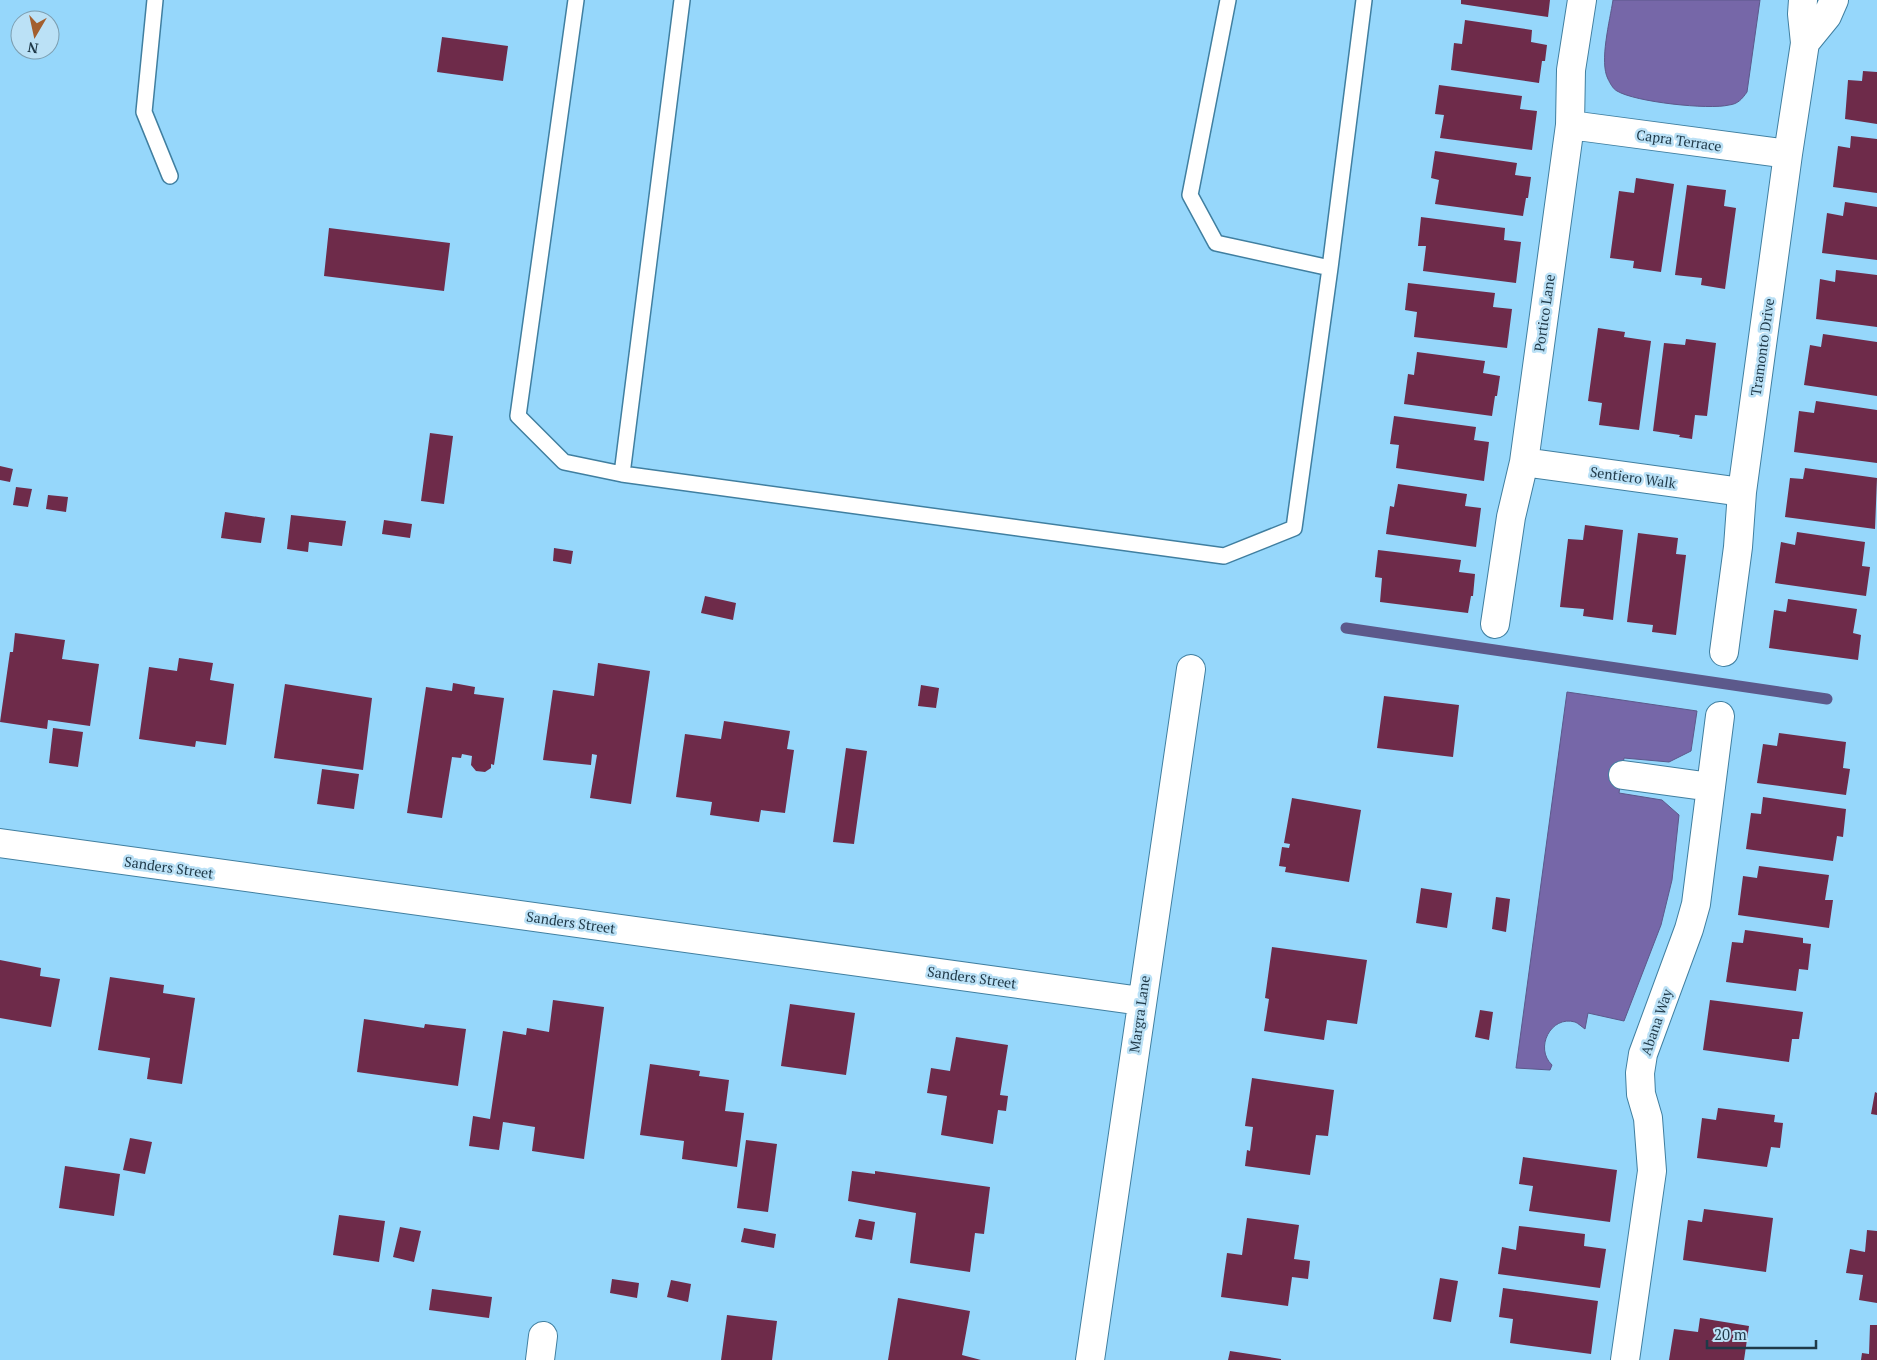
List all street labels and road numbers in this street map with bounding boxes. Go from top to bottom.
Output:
street label: Capra Terrace [1635,125,1723,155]
street label: Portico Lane [1529,273,1559,353]
street label: Tramonto Drive [1746,297,1778,397]
street label: Sentiero Walk [1589,462,1678,493]
street label: Sanders Street [123,851,216,883]
street label: Sanders Street [525,906,618,938]
street label: Sanders Street [926,961,1019,993]
street label: Margra Lane [1124,974,1154,1054]
street label: Abana Way [1636,985,1677,1058]

